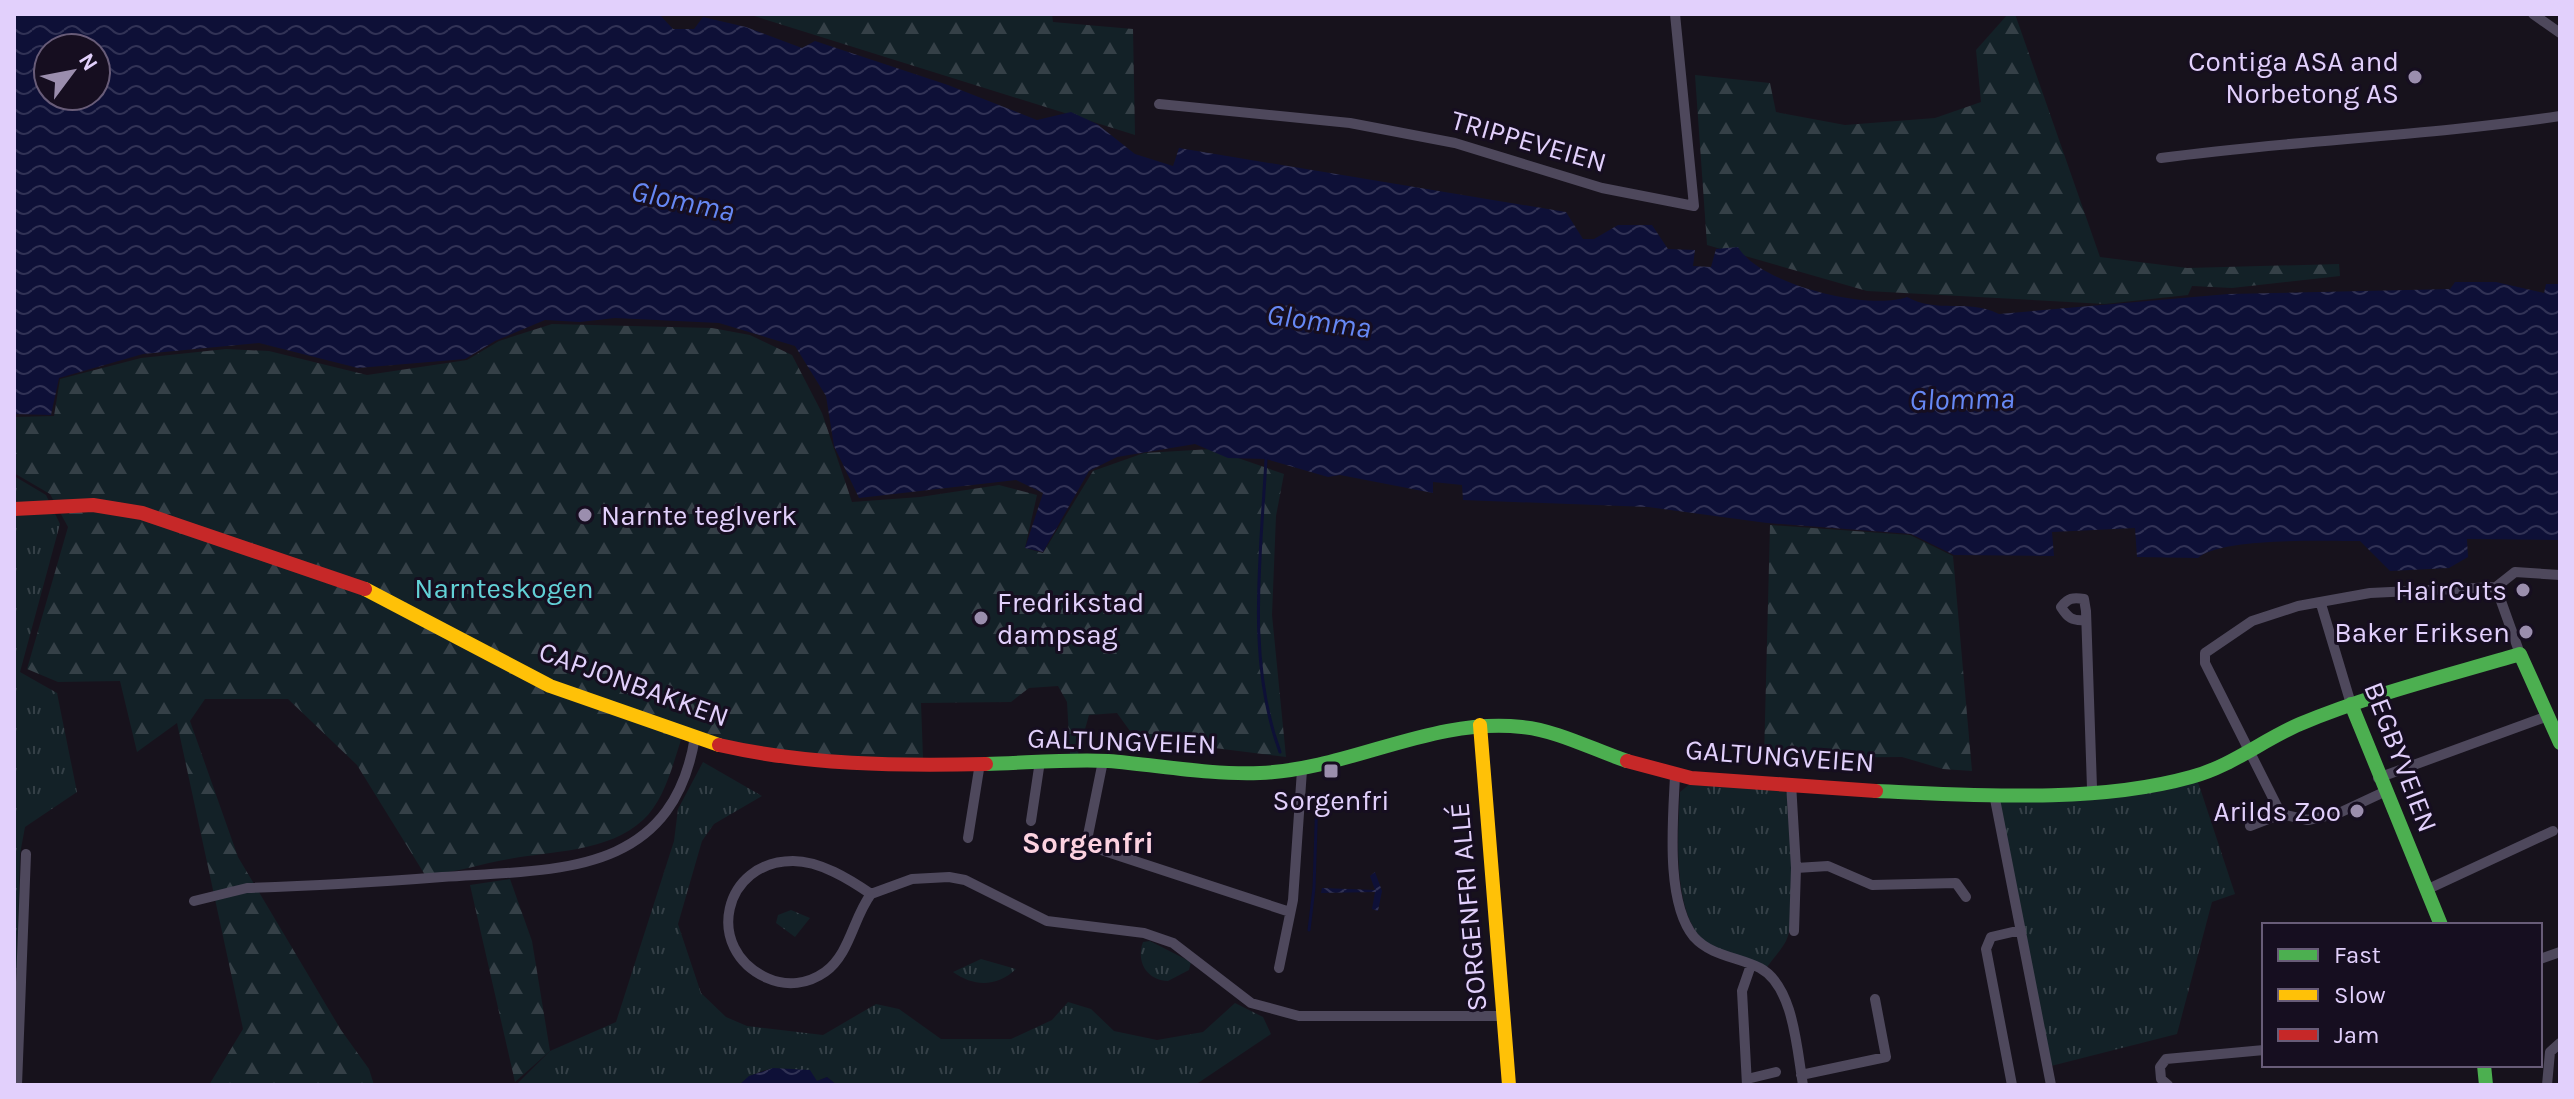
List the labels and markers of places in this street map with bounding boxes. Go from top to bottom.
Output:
place label: Contiga ASA and Norbetong AS [2188,45,2399,110]
marker: Contiga ASA and Norbetong AS [2406,68,2424,86]
place label: Narnte teglverk [601,499,797,532]
marker: Narnte teglverk [576,506,594,524]
place label: HairCuts [2395,574,2507,607]
marker: HairCuts [2514,581,2532,599]
place label: Fredrikstad dampsag [997,586,1144,651]
marker: Fredrikstad dampsag [972,609,990,627]
place label: Baker Eriksen [2334,616,2510,649]
marker: Baker Eriksen [2517,623,2535,641]
marker: Sorgenfri [1322,762,1340,780]
place label: Sorgenfri [1272,784,1390,817]
place label: Arilds Zoo [2213,795,2341,828]
marker: Arilds Zoo [2348,802,2366,820]

